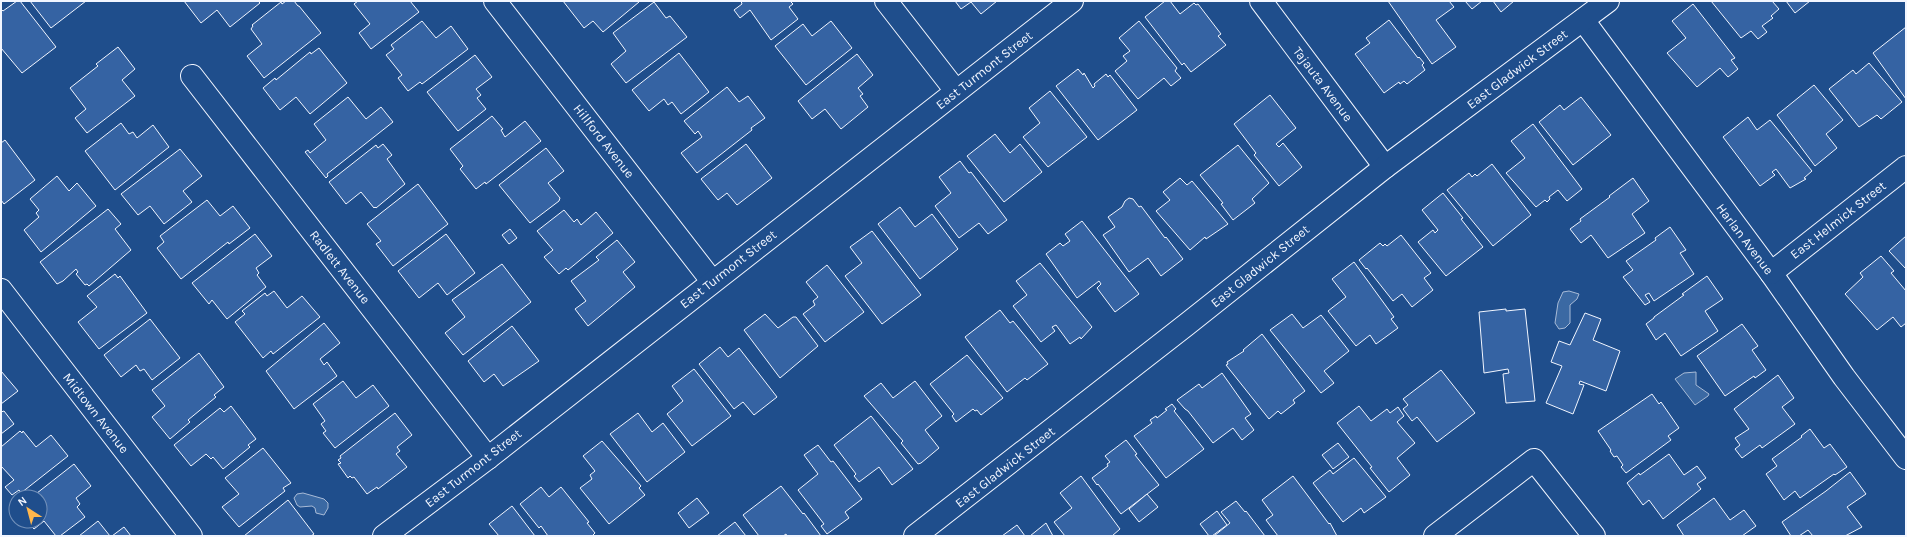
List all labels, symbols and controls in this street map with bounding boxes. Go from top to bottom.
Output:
street label: East Gladwick Street [1464,26,1570,112]
street label: East Turmont Street [933,28,1035,112]
street label: Tajauta Avenue [1290,44,1356,125]
street label: Hillford Avenue [570,101,638,181]
street label: East Helmick Street [1787,178,1889,262]
street label: Harlan Avenue [1713,201,1777,278]
street label: East Gladwick Street [1208,222,1312,310]
street label: Radlett Avenue [307,227,373,307]
street label: East Turmont Street [677,227,779,311]
street label: Midtown Avenue [60,370,132,456]
street label: East Gladwick Street [952,423,1058,511]
street label: East Turmont Street [422,426,524,510]
north arrow [8,489,48,529]
text: N [15,494,29,509]

